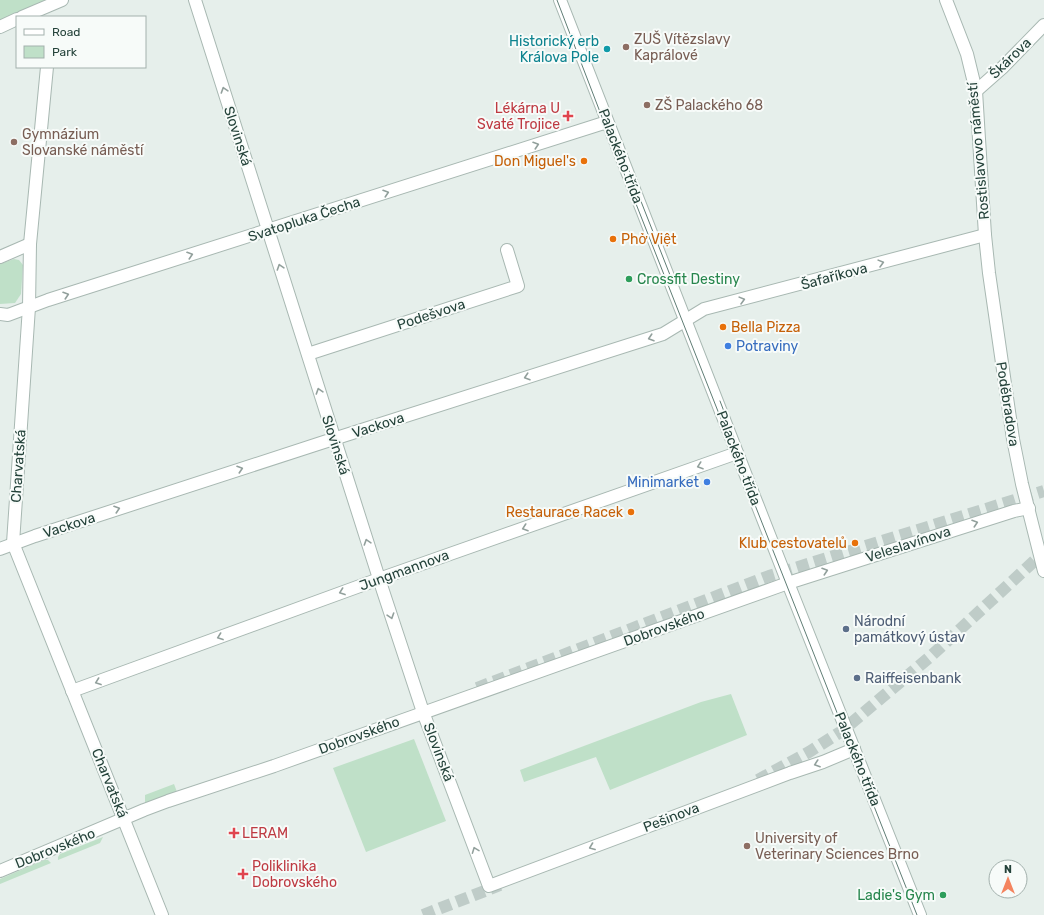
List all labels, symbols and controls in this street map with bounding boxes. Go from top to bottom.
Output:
legend [16,16,146,68]
text: Road [52,25,80,39]
place label: ZUŠ Vítězslavy Kaprálové [634,30,731,64]
place label: Historický erb Králova Pole [509,33,599,66]
street label: Škárova [985,34,1035,82]
marker: ZUŠ Vítězslavy Kaprálové [621,42,631,52]
marker: Historický erb Králova Pole [602,44,612,54]
text: Park [52,45,78,59]
street label: Rostislavovo náměstí [964,81,993,220]
one-way arrow [220,87,228,94]
place label: ZŠ Palackého 68 [655,96,763,114]
place label: Lékárna U Svaté Trojice [477,100,560,133]
marker: ZŠ Palackého 68 [642,100,652,110]
street label: Slovinská [220,104,255,168]
street label: Palackého třída [595,106,646,206]
marker: Lékárna U Svaté Trojice [563,111,573,121]
place label: Gymnázium Slovanské náměstí [22,126,144,159]
marker: Gymnázium Slovanské náměstí [9,137,19,147]
one-way arrow [533,141,540,150]
place label: Don Miguel's [494,153,576,170]
marker: Don Miguel's [579,156,589,166]
one-way arrow [382,189,389,198]
street label: Svatopluka Čecha [246,192,362,246]
place label: Phở Việt [621,231,677,248]
marker: Phở Việt [608,234,618,244]
one-way arrow [186,251,193,260]
street label: Šafaříkova [799,259,869,293]
one-way arrow [878,259,885,268]
one-way arrow [276,264,285,271]
place label: Crossfit Destiny [637,271,740,288]
marker: Crossfit Destiny [624,274,634,284]
one-way arrow [62,291,69,300]
street label: Podešvova [395,296,467,333]
one-way arrow [739,296,745,304]
place label: Bella Pizza [731,319,801,336]
marker: Bella Pizza [718,322,728,332]
one-way arrow [648,333,655,342]
place label: Potraviny [736,338,799,355]
marker: Potraviny [723,341,733,351]
street label: Poděbradova [992,360,1023,448]
one-way arrow [524,372,531,381]
one-way arrow [315,388,324,395]
street label: Palackého třída [713,408,764,508]
street label: Vackova [350,409,406,442]
street label: Slovinská [318,413,353,477]
street label: Charvatská [7,429,30,503]
one-way arrow [697,462,704,470]
one-way arrow [237,465,244,474]
place label: Minimarket [627,474,700,491]
marker: Minimarket [702,477,712,487]
place label: Restaurace Racek [506,504,624,521]
one-way arrow [113,505,120,514]
marker: Restaurace Racek [626,507,636,517]
street label: Vackova [41,509,97,542]
one-way arrow [972,519,979,528]
one-way arrow [522,523,529,531]
street label: Veleslavínova [864,523,953,566]
place label: Klub cestovatelů [739,535,847,552]
one-way arrow [363,538,372,545]
marker: Klub cestovatelů [850,538,860,548]
street label: Jungmannova [357,546,451,595]
one-way arrow [821,567,828,576]
one-way arrow [339,588,346,596]
street label: Dobrovského [621,605,707,650]
one-way arrow [386,612,395,619]
place label: Národní památkový ústav [854,613,965,646]
marker: Národní památkový ústav [841,624,851,634]
one-way arrow [217,632,224,641]
place label: Raiffeisenbank [865,670,962,687]
marker: Raiffeisenbank [852,673,862,683]
one-way arrow [95,677,102,685]
street label: Palackého třída [831,710,884,809]
street label: Dobrovského [316,713,402,758]
street label: Slovinská [420,720,457,784]
street label: Charvatská [88,746,131,820]
one-way arrow [814,759,821,767]
street label: Pešinova [641,799,702,836]
street label: Dobrovského [13,825,98,872]
place label: LERAM [242,825,288,842]
marker: LERAM [229,828,239,838]
place label: University of Veterinary Sciences Brno [755,830,919,863]
marker: University of Veterinary Sciences Brno [742,841,752,851]
one-way arrow [589,843,596,851]
one-way arrow [472,846,480,853]
place label: Poliklinika Dobrovského [252,858,337,891]
north arrow [988,859,1028,899]
text: N [1004,863,1012,876]
marker: Poliklinika Dobrovského [237,868,249,880]
place label: Ladie's Gym [857,887,935,904]
marker: Ladie's Gym [938,890,948,900]

